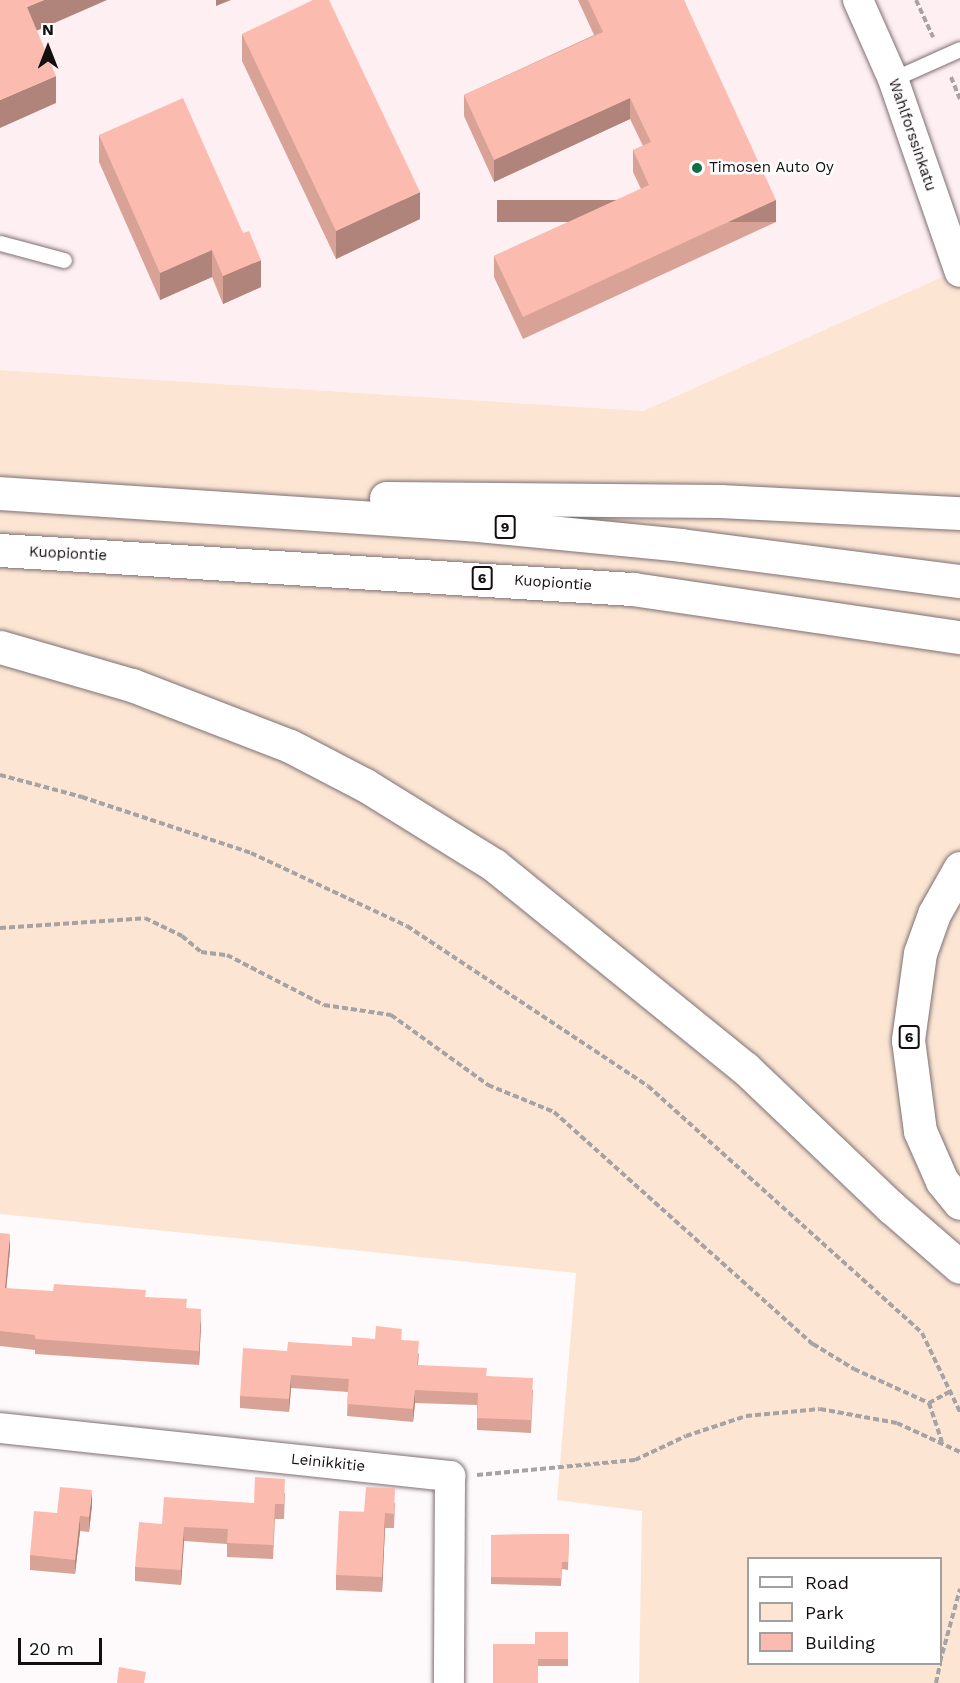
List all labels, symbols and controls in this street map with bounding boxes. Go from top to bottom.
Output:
north arrow [18,18,78,78]
text: N [42,20,54,39]
street label: Wahlforssinkatu [884,76,940,194]
place label: Timosen Auto Oy [709,159,834,177]
marker: Timosen Auto Oy [690,161,704,175]
road number: 9 [494,516,516,538]
street label: Kuopiontie [28,543,108,565]
road number: 6 [472,567,492,589]
street label: Kuopiontie [513,571,593,595]
road number: 6 [898,1026,920,1048]
street label: Leinikkitie [290,1450,366,1476]
legend [747,1557,942,1665]
text: Road [805,1572,849,1593]
text: Park [805,1602,844,1623]
scale bar [21,1626,105,1664]
text: Building [805,1632,875,1653]
text: 20 m [29,1638,74,1659]

